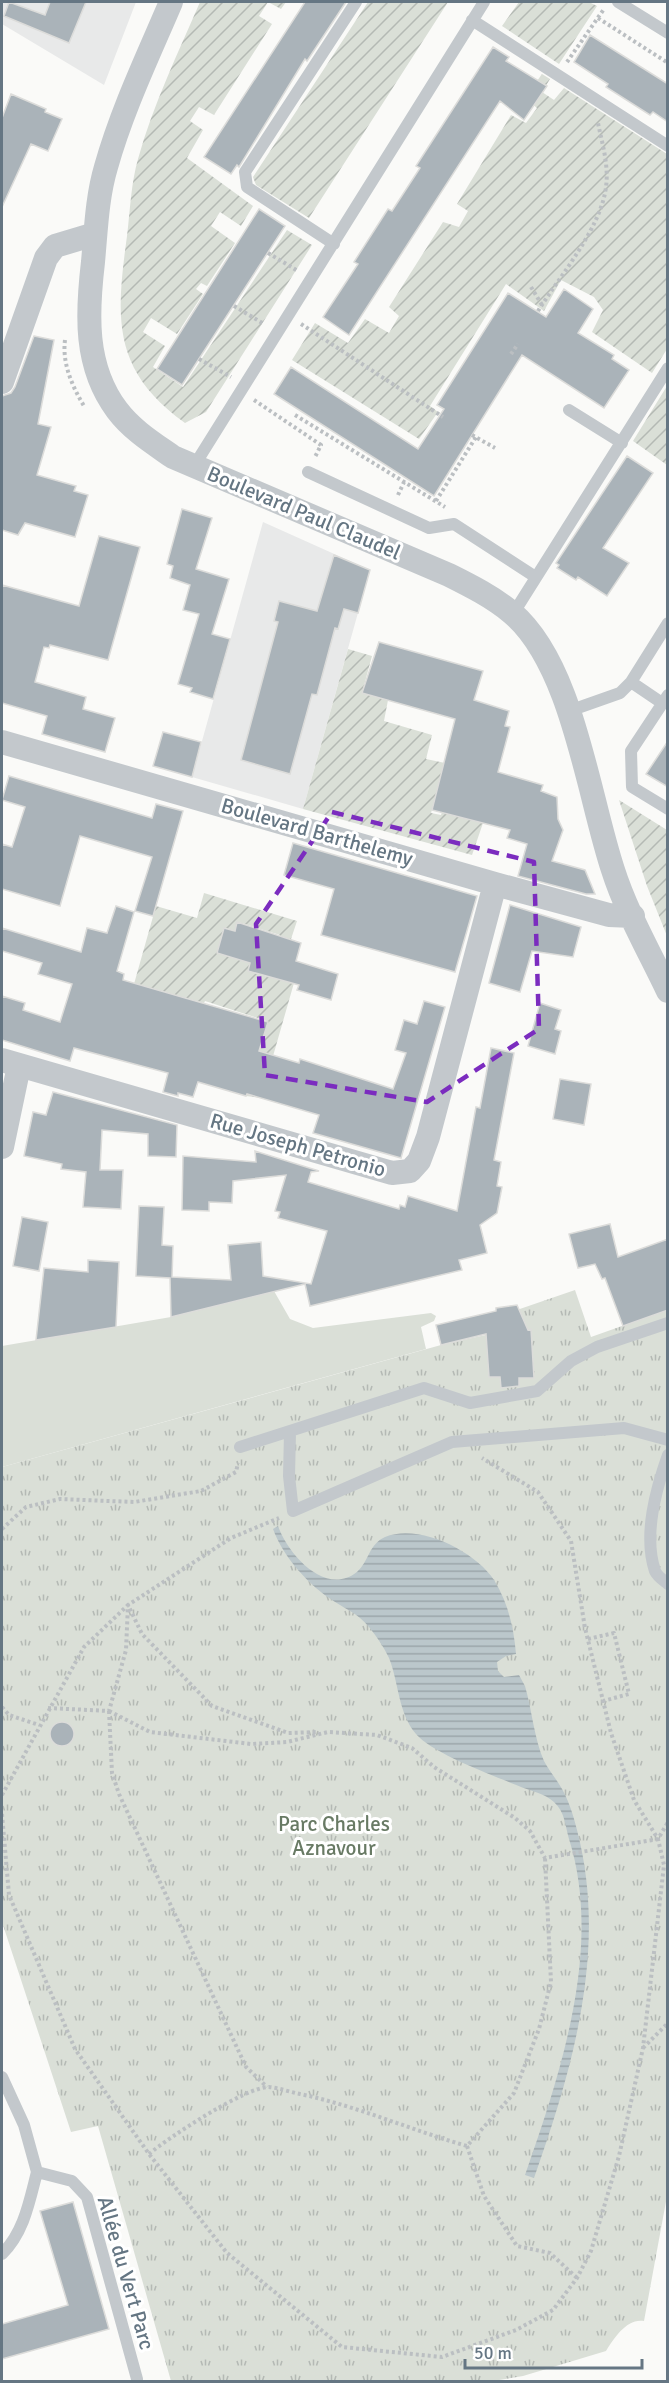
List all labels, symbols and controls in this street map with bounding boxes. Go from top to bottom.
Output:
street label: Boulevard Paul Claudel [203,460,405,566]
street label: Boulevard Barthelemy [218,792,416,872]
street label: Rue Joseph Petronio [207,1107,389,1183]
park label: Parc Charles Aznavour [278,1811,390,1861]
street label: Allée du Vert Parc [92,2193,160,2353]
scale bar [465,2332,642,2370]
text: 50 m [474,2342,512,2364]

